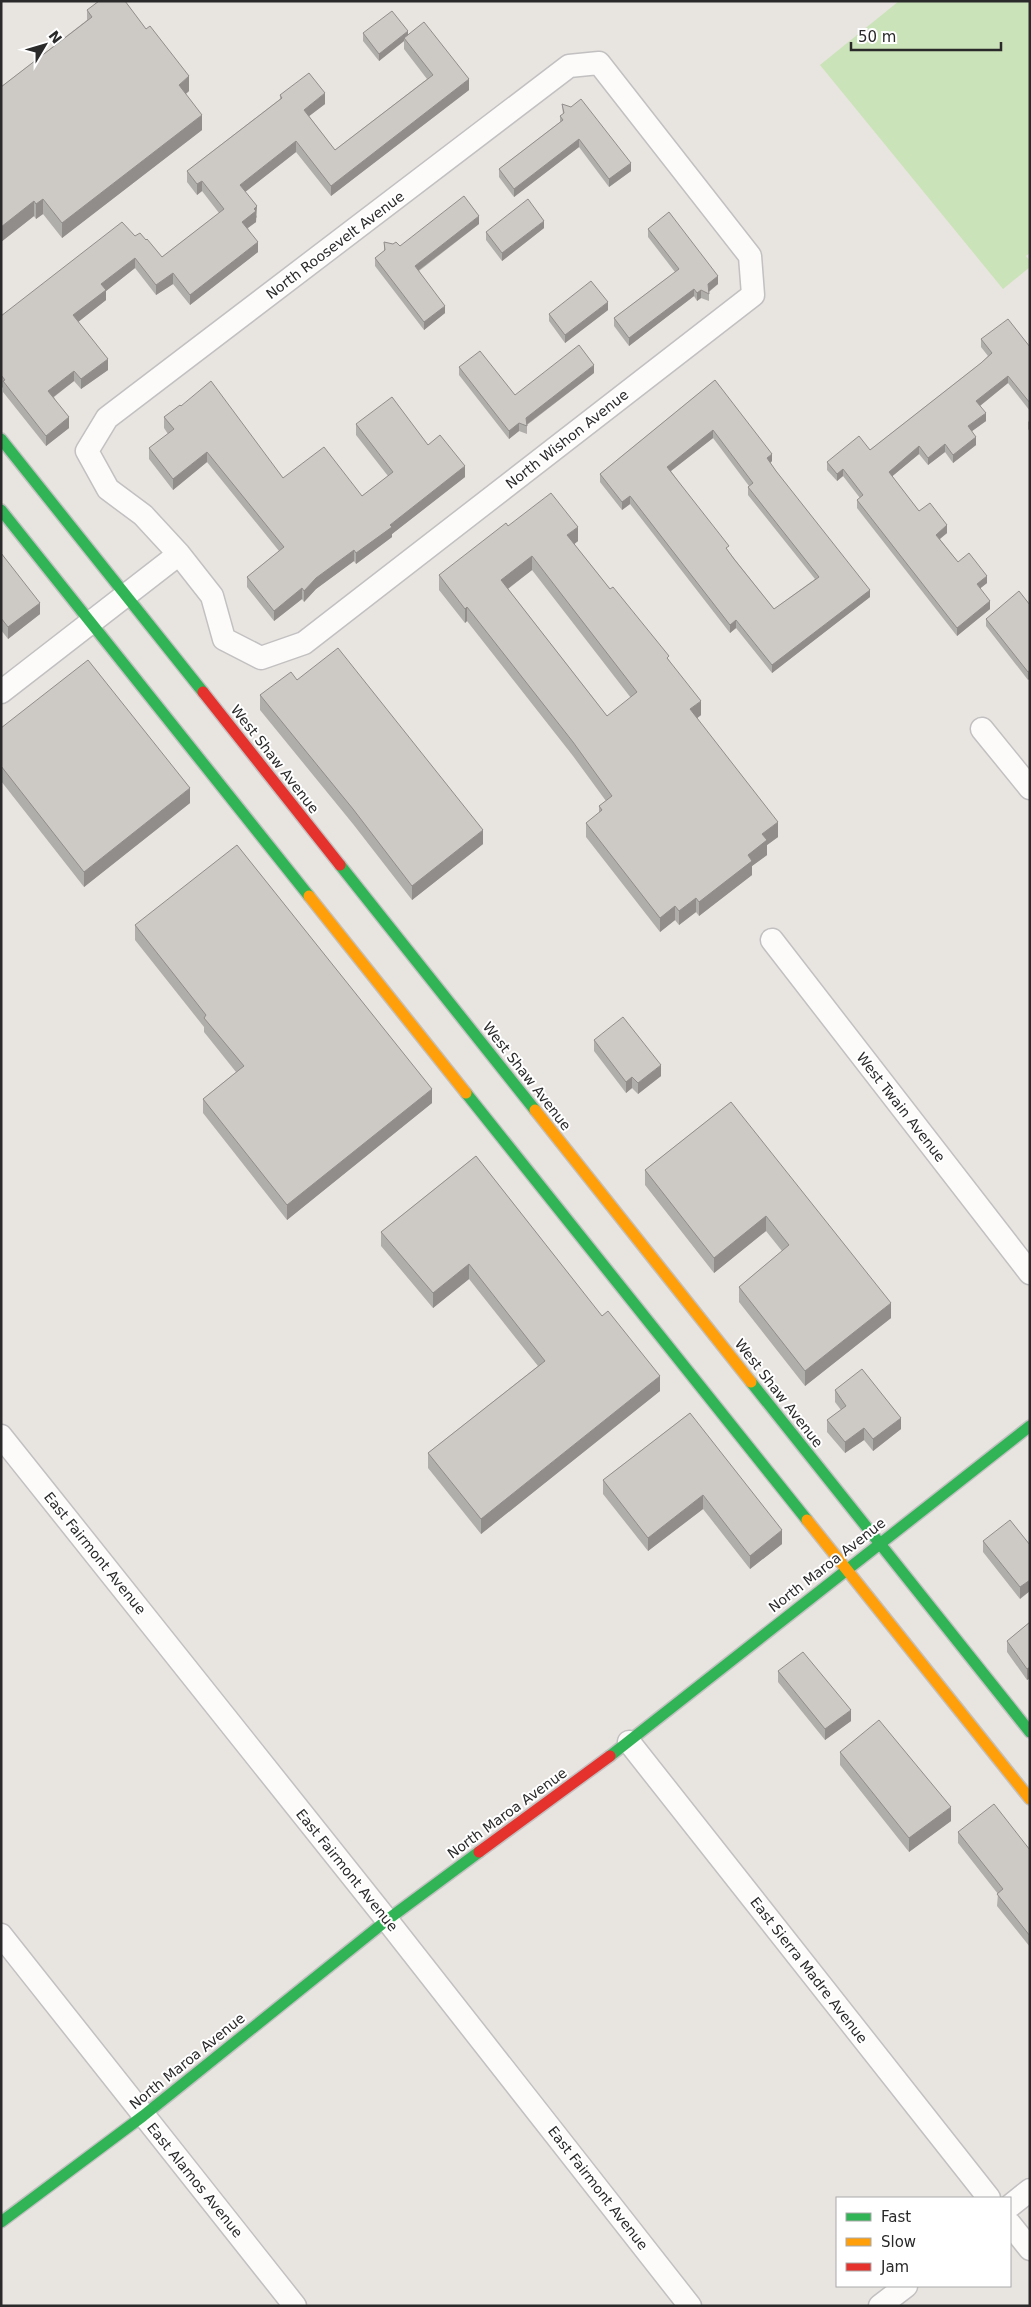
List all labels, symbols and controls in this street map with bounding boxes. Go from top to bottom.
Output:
north arrow [20,20,70,70]
scale bar [851,20,1001,52]
text: N [45,27,65,47]
text: 50 m [858,28,896,46]
street label: North Roosevelt Avenue [263,188,407,302]
street label: North Wishon Avenue [503,386,631,492]
street label: West Shaw Avenue [228,702,322,816]
street label: West Shaw Avenue [480,1019,574,1133]
street label: West Twain Avenue [853,1049,949,1165]
street label: West Shaw Avenue [732,1336,826,1450]
street label: East Fairmont Avenue [41,1489,149,1617]
street label: North Maroa Avenue [766,1515,888,1615]
street label: North Maroa Avenue [444,1764,570,1862]
street label: East Fairmont Avenue [293,1806,401,1934]
street label: East Sierra Madre Avenue [747,1894,871,2046]
street label: North Maroa Avenue [126,2010,248,2112]
street label: East Alamos Avenue [144,2120,246,2240]
street label: East Fairmont Avenue [545,2123,651,2253]
legend [836,2197,1011,2287]
text: Fast [881,2208,911,2226]
text: Slow [881,2233,916,2251]
text: Jam [880,2258,909,2276]

